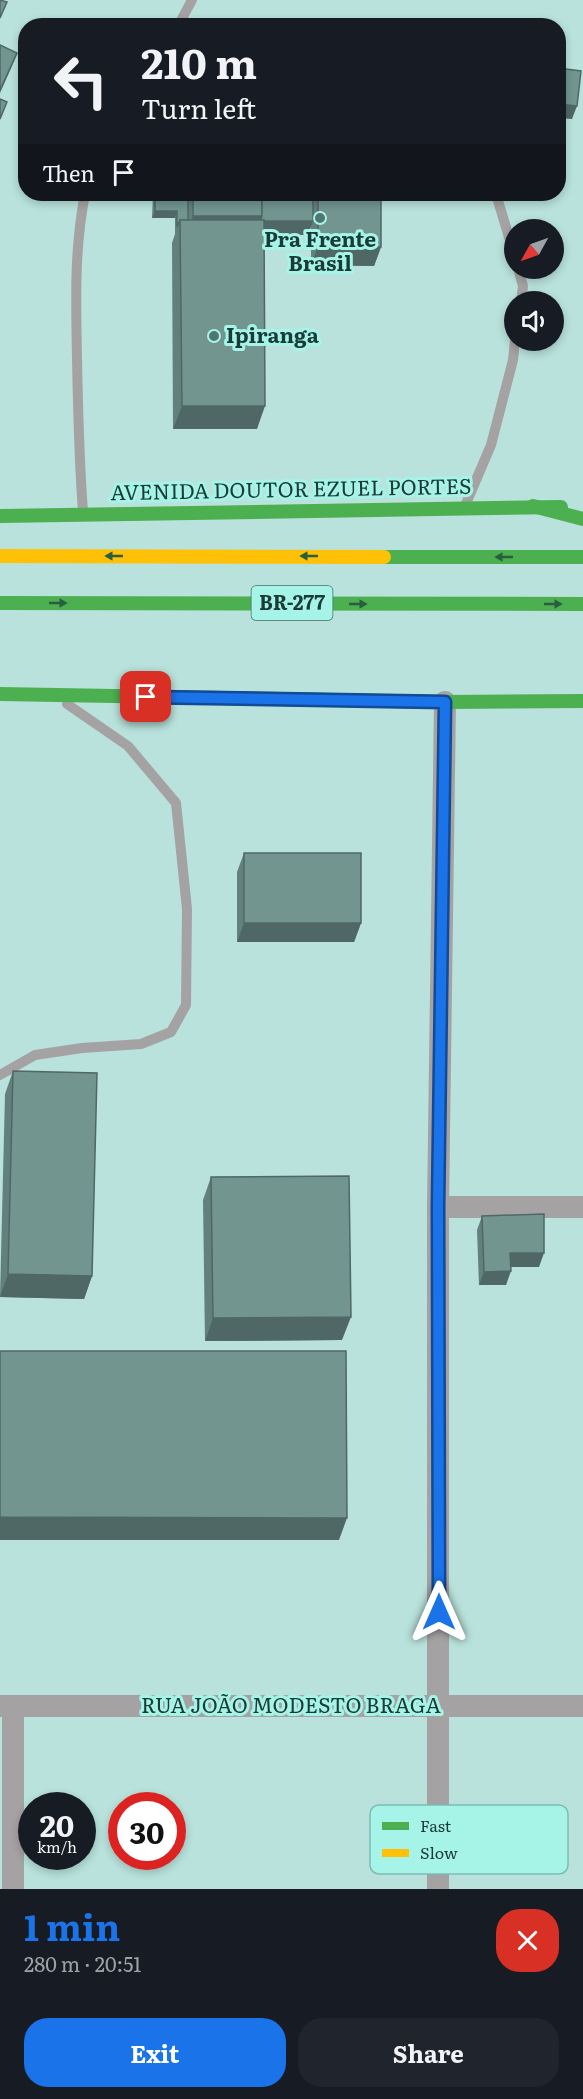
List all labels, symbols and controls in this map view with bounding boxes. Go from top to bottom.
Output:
text: 210 m [141,30,257,92]
icon: left [42,42,120,120]
text: Turn left [141,87,256,127]
text: Then [42,156,95,189]
icon: arrive [107,156,140,189]
marker: Pra Frente Brasil [313,211,327,225]
north arrow [504,219,564,279]
map controls [504,219,564,351]
place label: Pra Frente Brasil [264,222,376,277]
button: sound [504,291,564,351]
place label: Ipiranga [226,318,320,349]
marker: Ipiranga [207,329,221,343]
street label: AVENIDA DOUTOR EZUEL PORTES [110,469,472,506]
one-way arrow [104,551,123,561]
one-way arrow [299,551,318,561]
one-way arrow [494,552,513,561]
road number: BR-277 [252,586,332,620]
one-way arrow [49,598,68,608]
one-way arrow [349,599,368,609]
one-way arrow [544,599,563,609]
pin [120,671,171,722]
icon: arrive [129,680,162,713]
position arrow [407,1580,471,1644]
street label: RUA JOÃO MODESTO BRAGA [141,1688,441,1719]
speed limit sign: 30 [108,1792,186,1870]
text: 20 [40,1802,74,1846]
legend [370,1805,568,1874]
text: Fast [420,1813,452,1837]
text: km/h [37,1835,77,1858]
text: Slow [420,1840,458,1864]
text: 1 min [24,1899,120,1952]
button: close [496,1909,559,1972]
text: 280 m · 20:51 [24,1948,141,1978]
button: Exit [24,2018,286,2087]
button: Share [298,2018,559,2087]

